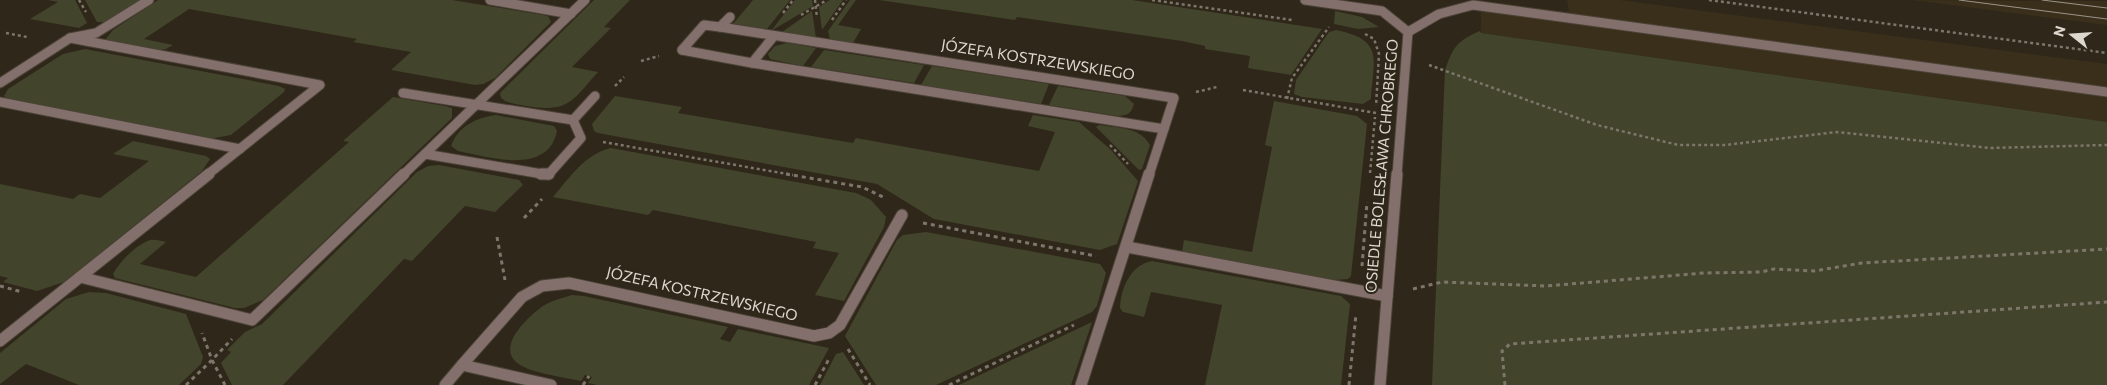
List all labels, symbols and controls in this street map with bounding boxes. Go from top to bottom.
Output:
north arrow [2047,10,2097,60]
text: N [2049,24,2069,39]
street label: JÓZEFA KOSTRZEWSKIEGO [940,34,1136,83]
street label: OSIEDLE BOLESŁAWA CHROBREGO [1361,38,1401,294]
street label: JÓZEFA KOSTRZEWSKIEGO [605,261,800,324]

